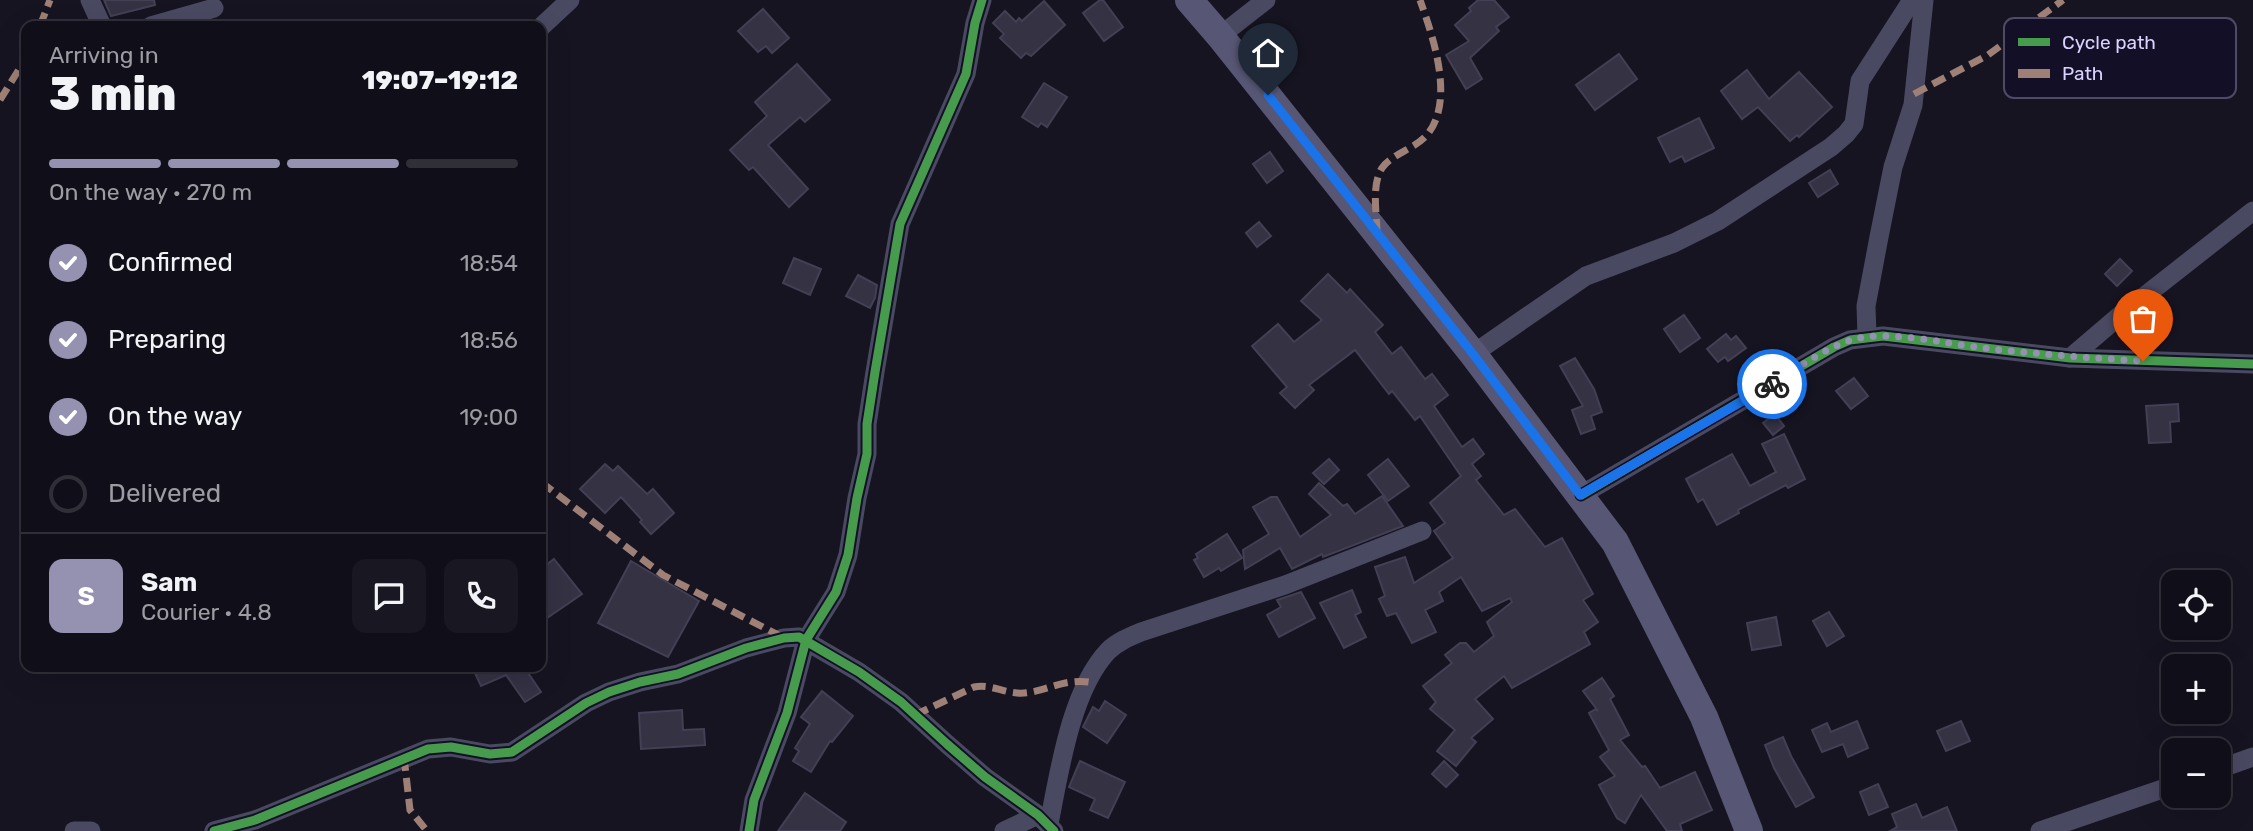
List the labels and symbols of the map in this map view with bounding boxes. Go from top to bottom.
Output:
legend [2004,18,2236,98]
pin [1238,23,1298,95]
text: Cycle path [2062,31,2156,54]
text: Path [2062,62,2103,85]
pin [2113,289,2173,361]
courier [1737,349,1807,419]

